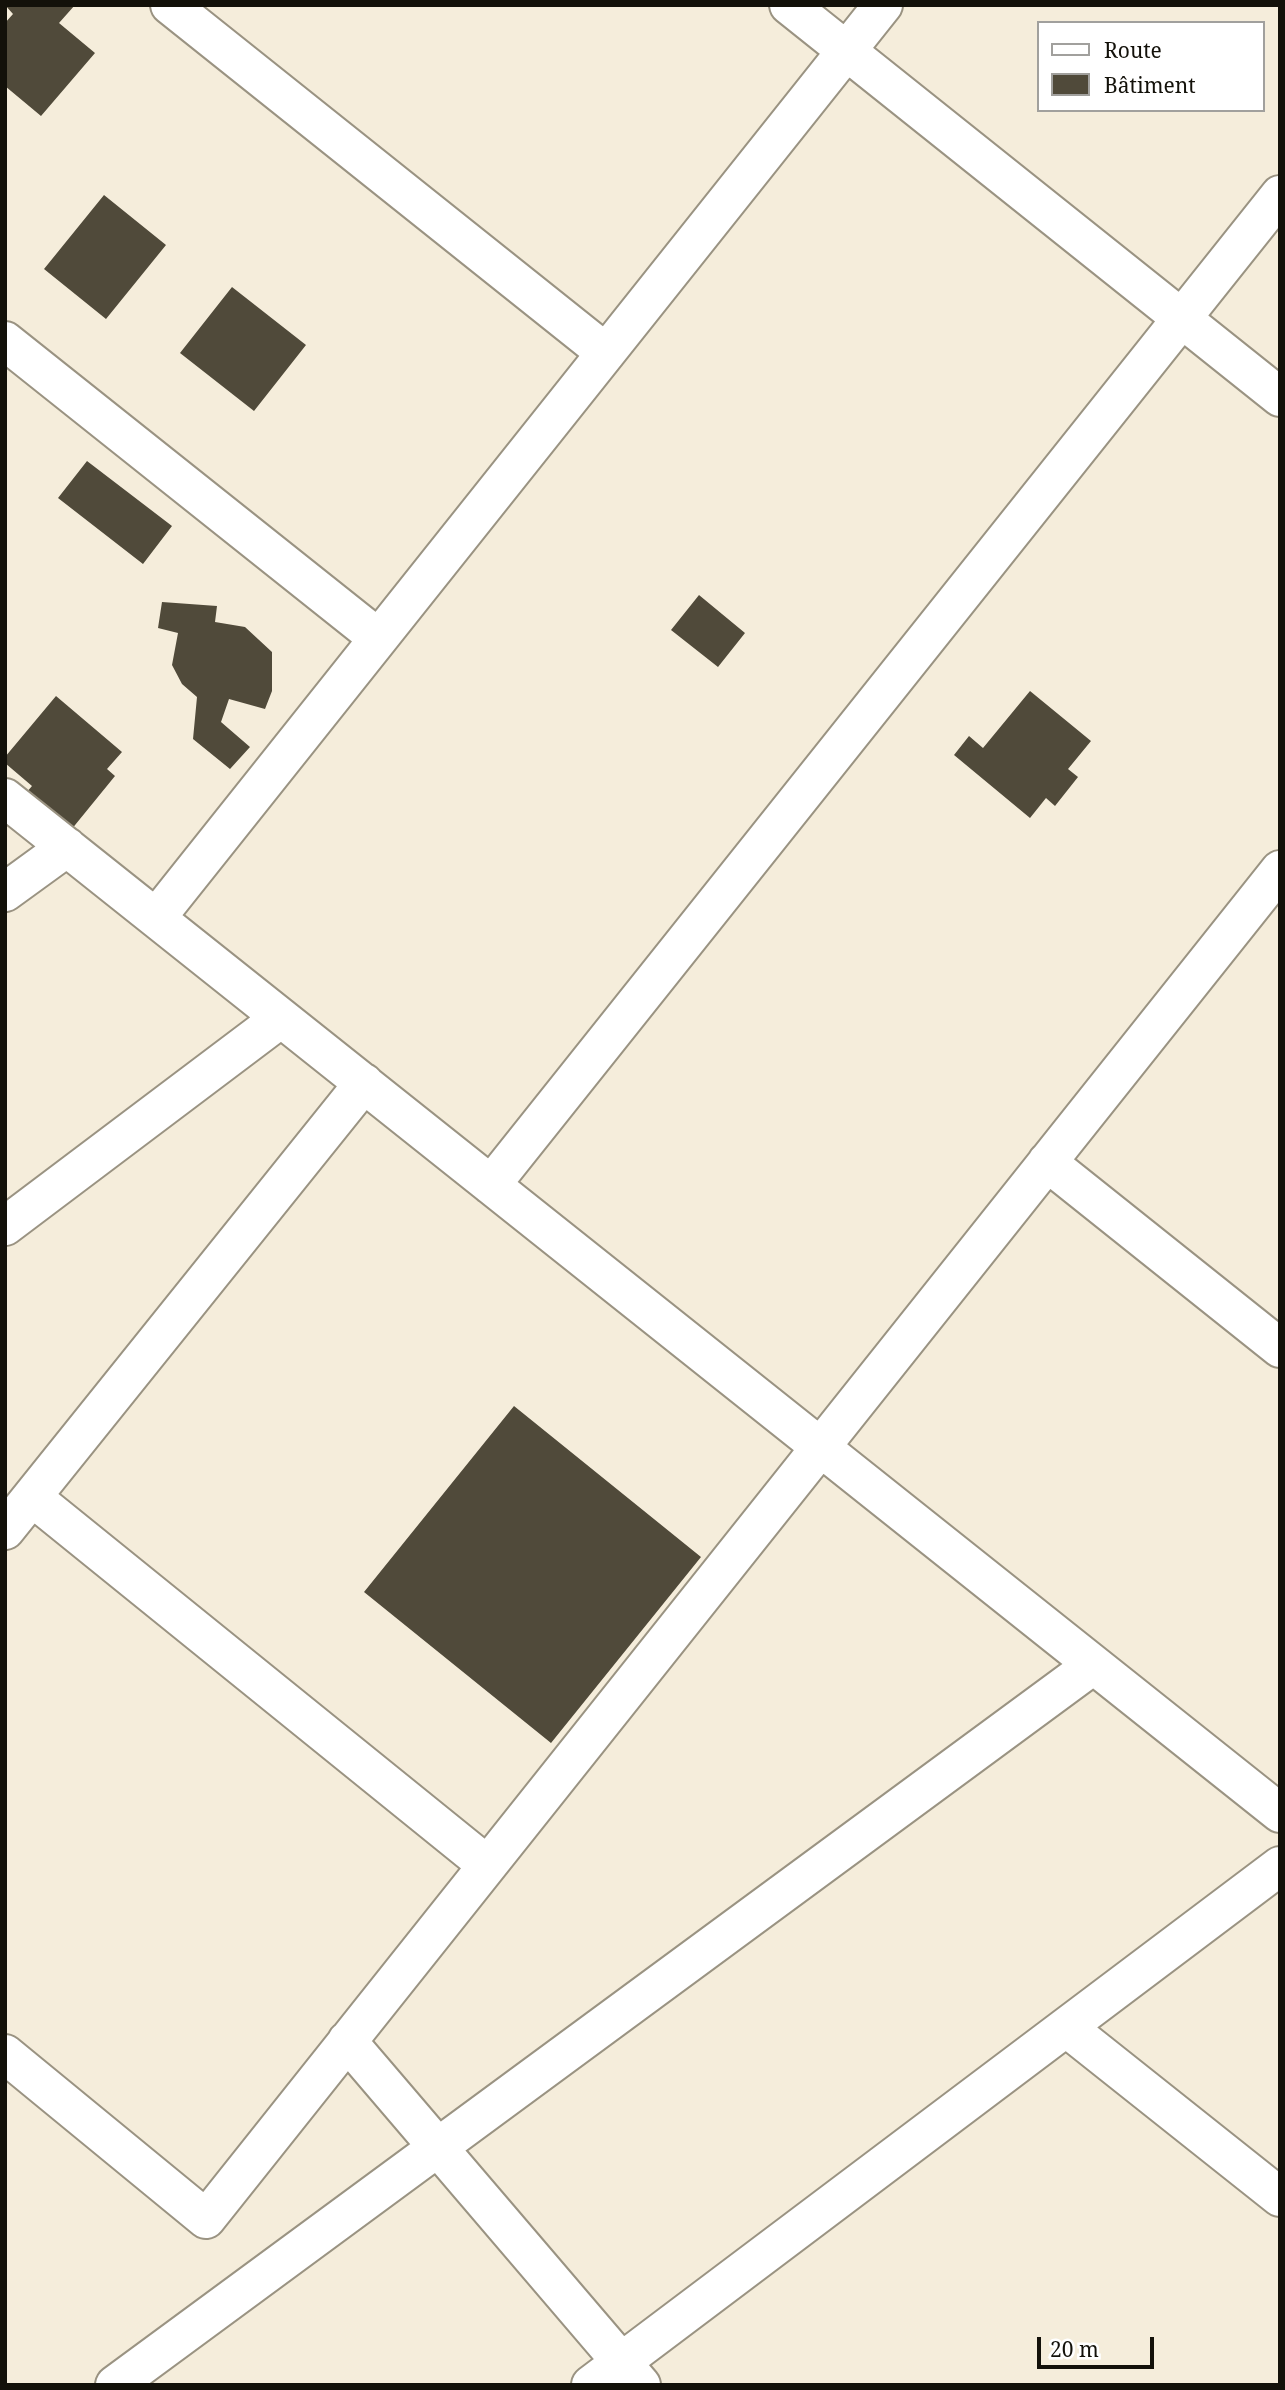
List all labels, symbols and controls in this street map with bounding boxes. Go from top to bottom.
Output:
legend [1036,21,1264,112]
text: Route [1104,36,1162,64]
text: Bâtiment [1104,71,1196,99]
scale bar [1040,2324,1157,2368]
text: 20 m [1050,2335,1099,2363]

